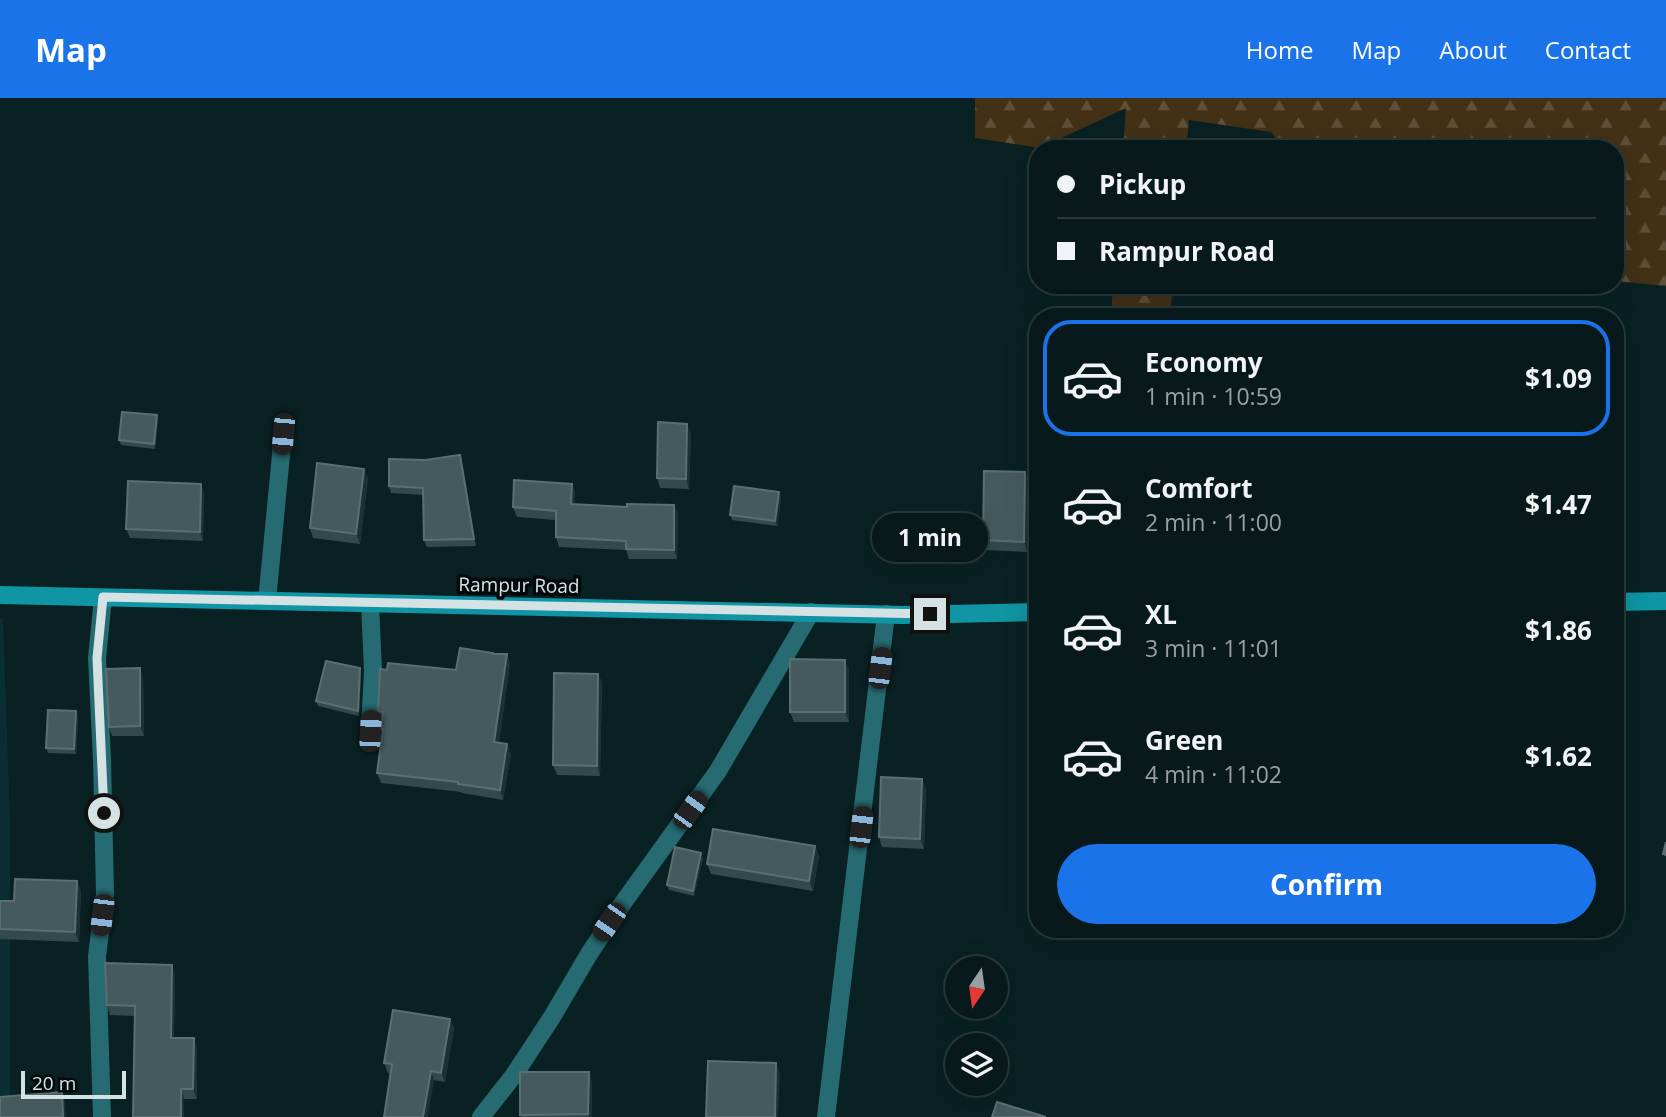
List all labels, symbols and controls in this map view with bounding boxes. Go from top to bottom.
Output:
text: Map [35,27,107,72]
text: Home [1246,33,1314,66]
text: Map [1352,33,1401,66]
text: About [1439,33,1507,66]
text: Contact [1545,33,1631,66]
text: Pickup [1099,166,1186,202]
text: Rampur Road [1099,233,1275,269]
text: Economy [1145,344,1263,380]
icon: car [1061,347,1124,410]
text: $1.09 [1525,360,1592,396]
text: 1 min · 10:59 [1145,380,1282,412]
car [271,412,296,456]
text: Comfort [1145,470,1252,506]
icon: car [1061,473,1124,536]
text: $1.47 [1525,486,1592,522]
text: 2 min · 11:00 [1145,506,1282,538]
callout: 1 min [872,512,988,561]
text: 1 min [898,521,962,553]
street label: Rampur Road [458,571,580,599]
text: XL [1145,596,1177,632]
route end [914,598,946,630]
icon: car [1061,599,1124,662]
text: $1.86 [1525,612,1592,648]
text: 3 min · 11:01 [1145,632,1282,664]
car [868,646,893,690]
car [359,709,382,753]
text: Green [1145,722,1223,758]
icon: car [1061,725,1124,788]
text: $1.62 [1525,738,1592,774]
text: 4 min · 11:02 [1145,758,1282,790]
car [670,787,711,833]
route start [88,797,120,829]
car [849,805,874,849]
button: Confirm [1057,844,1596,924]
car [90,893,115,937]
car [589,899,630,945]
north arrow [945,956,1008,1018]
map controls [945,956,1008,1096]
button: layers [945,1033,1008,1096]
scale bar [21,1068,126,1100]
text: 20 m [32,1070,76,1096]

